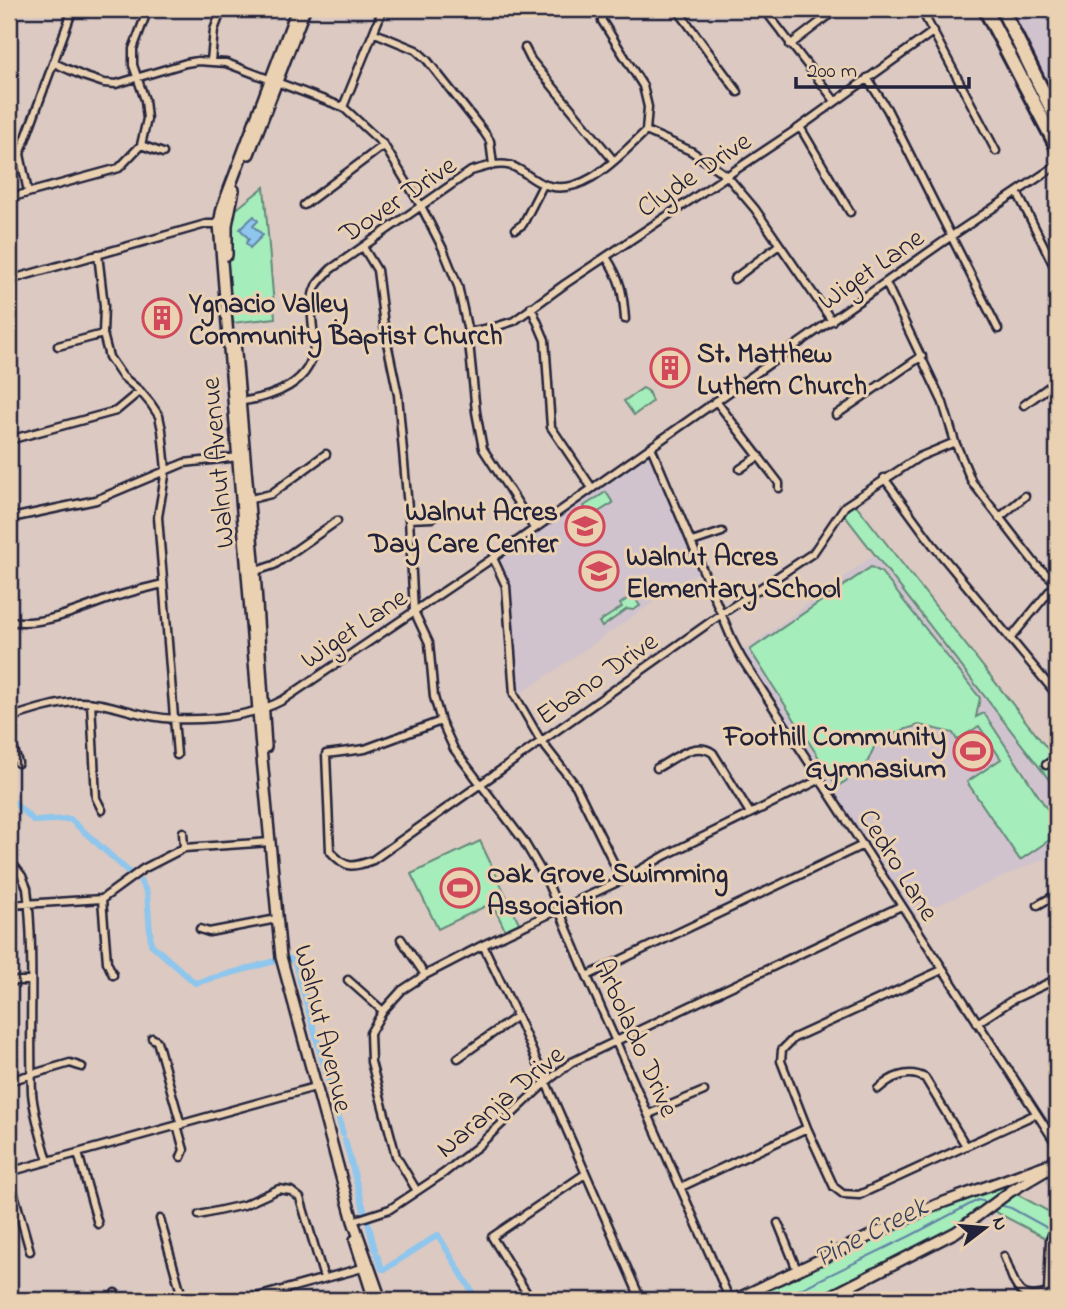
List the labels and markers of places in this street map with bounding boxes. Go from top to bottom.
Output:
place label: Ygnacio Valley Community Baptist Church [188,285,502,358]
building icon: Ygnacio Valley Community Baptist Church [141,297,183,339]
place label: St. Matthew Luthern Church [697,335,867,408]
building icon: St. Matthew Luthern Church [649,347,691,389]
place label: Walnut Acres Day Care Center [367,493,559,566]
school or university icon: Walnut Acres Day Care Center [564,505,606,547]
place label: Walnut Acres Elementary School [626,538,841,611]
school or university icon: Walnut Acres Elementary School [578,550,620,592]
place label: Foothill Community Gymnasium [722,718,946,791]
sports icon: Foothill Community Gymnasium [952,730,994,772]
place label: Oak Grove Swimming Association [487,855,728,928]
sports icon: Oak Grove Swimming Association [439,867,481,909]

